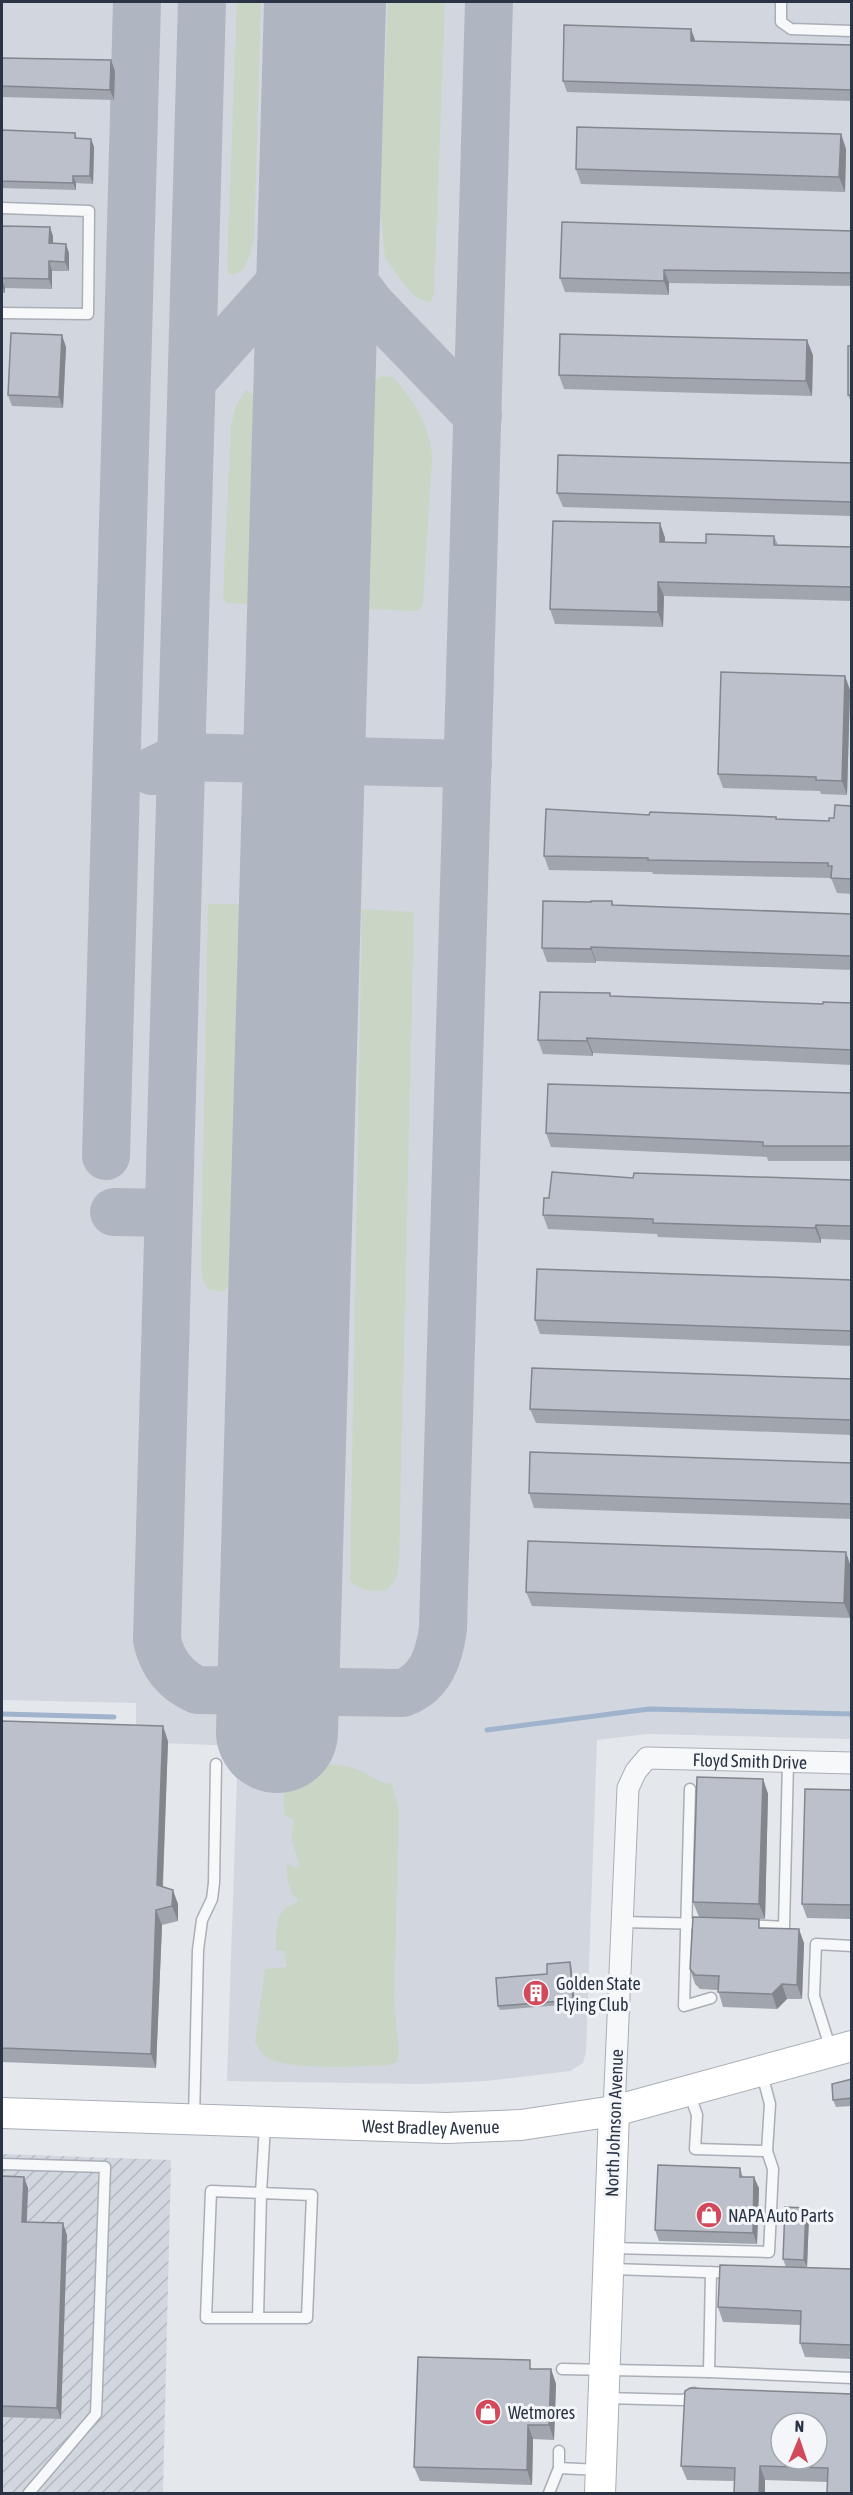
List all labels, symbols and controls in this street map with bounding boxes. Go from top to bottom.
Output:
street label: Floyd Smith Drive [692,1749,807,1772]
place label: Golden State Flying Club [556,1973,641,2015]
building icon: Golden State Flying Club [521,1978,551,2008]
street label: North Johnson Avenue [601,2049,627,2197]
street label: West Bradley Avenue [362,2115,500,2139]
shop icon: NAPA Auto Parts [694,2200,724,2230]
place label: NAPA Auto Parts [728,2205,834,2226]
shop icon: Wetmores [473,2397,503,2427]
place label: Wetmores [508,2402,575,2423]
north arrow [769,2411,829,2471]
text: N [794,2417,805,2435]

